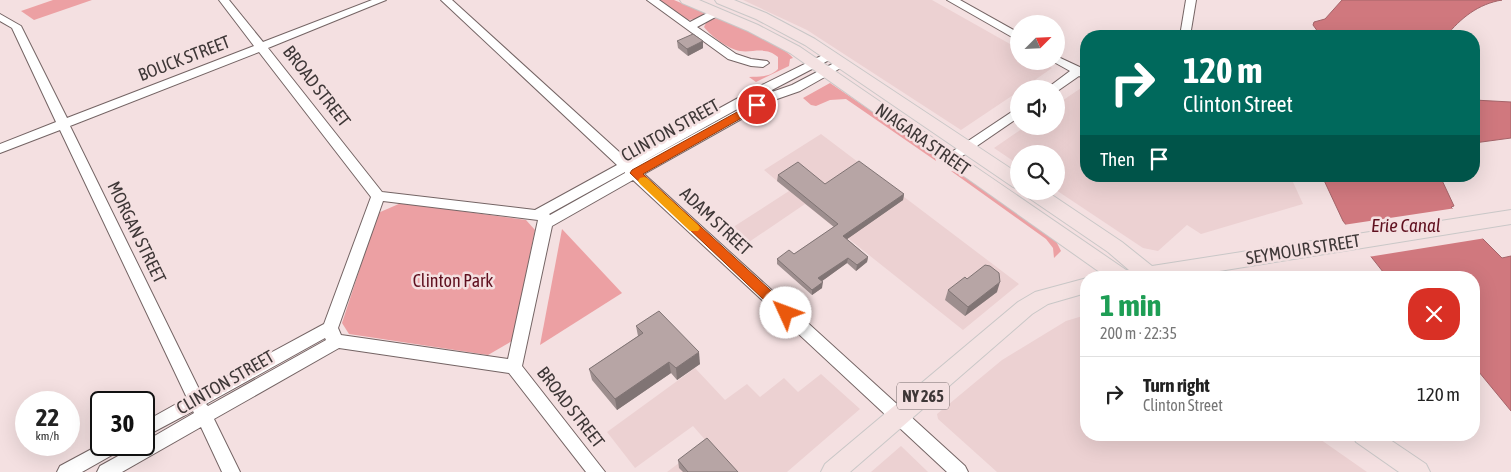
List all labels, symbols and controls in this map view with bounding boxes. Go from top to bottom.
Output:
north arrow [1010,15,1065,70]
map controls [1010,15,1065,200]
street label: BOUCK STREET [135,31,233,85]
street label: BROAD STREET [279,41,355,131]
icon: right [1100,50,1165,115]
text: 120 m [1183,50,1262,90]
button: sound [1010,80,1065,135]
pin [736,84,778,126]
icon: arrive [743,91,771,119]
text: Clinton Street [1183,91,1293,117]
street label: CLINTON STREET [617,94,723,166]
street label: NIAGARA STREET [872,99,974,179]
button: search [1010,145,1065,200]
icon: arrive [1145,145,1173,173]
text: Then [1100,148,1135,170]
street label: MORGAN STREET [103,178,171,286]
street label: ADAM STREET [676,183,756,259]
water label: Erie Canal [1371,214,1441,236]
street label: SEYMOUR STREET [1244,230,1362,268]
park label: Clinton Park [413,270,493,291]
position arrow [759,286,811,338]
text: 1 min [1100,288,1161,322]
button: close [1408,288,1460,340]
text: 200 m · 22:35 [1100,324,1177,342]
street label: CLINTON STREET [172,346,278,418]
street label: BROAD STREET [533,362,609,452]
text: Turn right [1143,374,1210,396]
icon: right [1100,380,1128,408]
road number: NY 265 [897,382,949,410]
text: 120 m [1417,383,1460,405]
speed limit sign: 30 [90,391,155,456]
text: Clinton Street [1143,396,1223,414]
text: 22 [36,403,59,431]
text: km/h [36,429,59,443]

